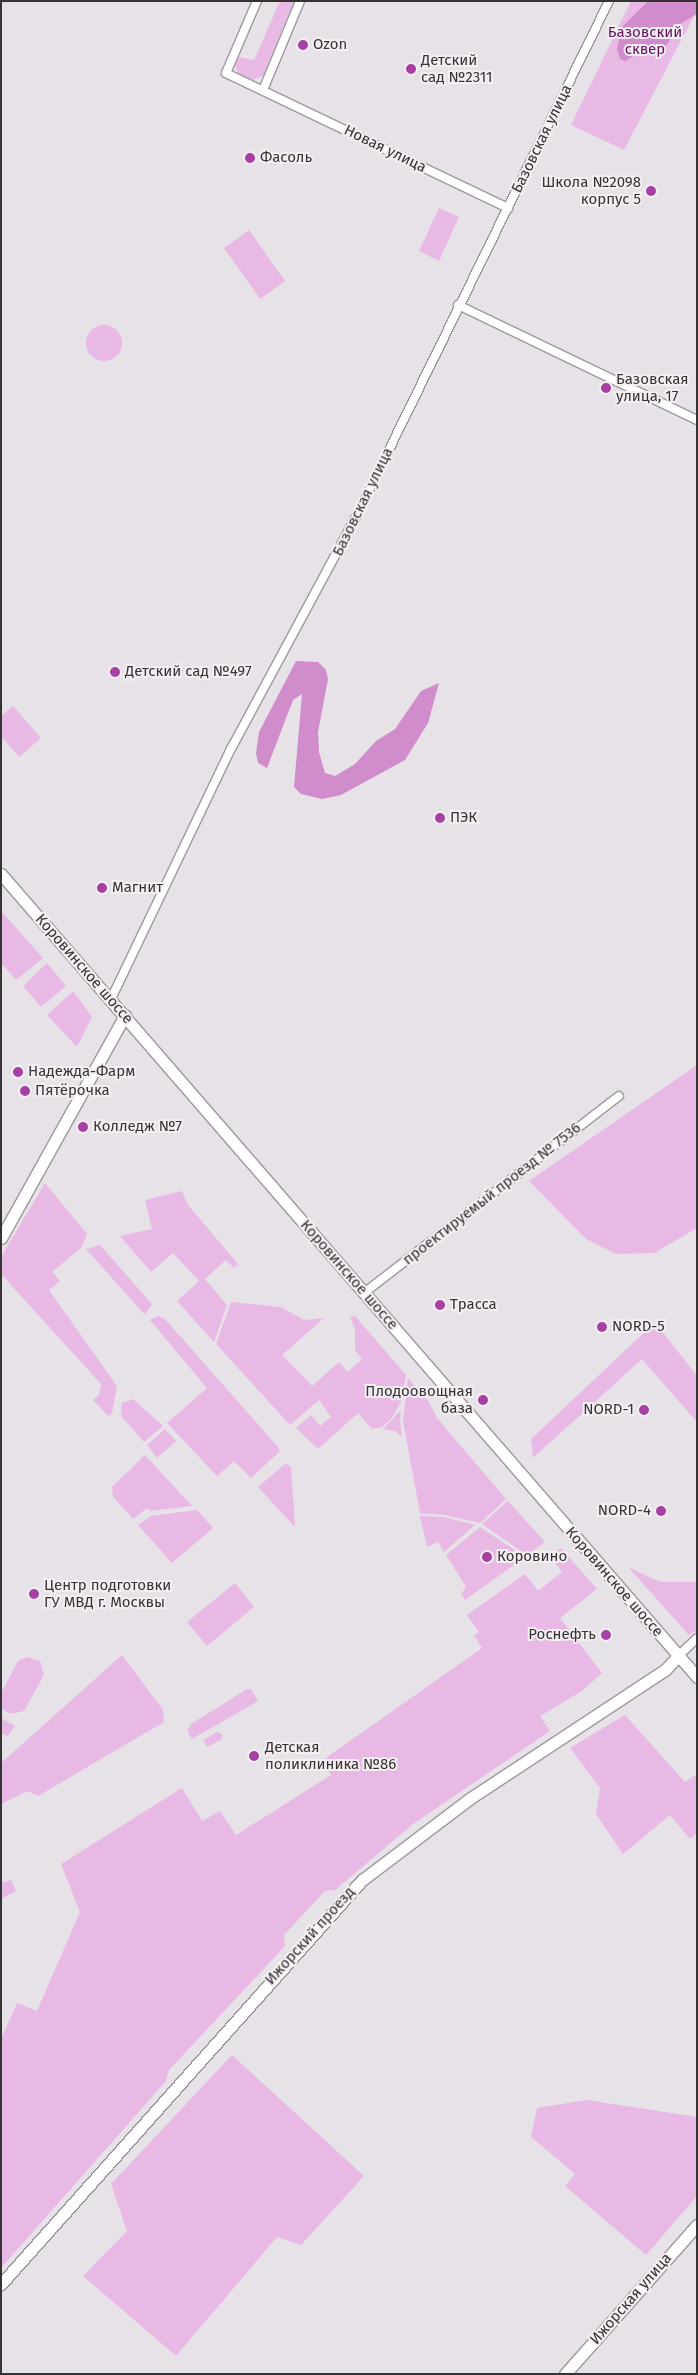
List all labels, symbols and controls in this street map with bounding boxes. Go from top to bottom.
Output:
park label: Базовский сквер [608,23,682,58]
place label: Ozon [313,36,347,54]
marker: Ozon [297,39,309,51]
place label: Детский сад №2311 [421,51,493,86]
marker: Детский сад №2311 [405,63,417,75]
street label: Базовская улица [508,82,576,196]
street label: Новая улица [341,121,429,177]
place label: Фасоль [260,149,312,167]
marker: Фасоль [244,152,256,164]
place label: Школа №2098 корпус 5 [541,173,641,208]
marker: Школа №2098 корпус 5 [645,185,657,197]
place label: Базовская улица, 17 [616,370,689,405]
marker: Базовская улица, 17 [600,382,612,394]
street label: Базовская улица [329,445,397,559]
place label: Детский сад №497 [125,663,252,681]
marker: Детский сад №497 [109,666,121,678]
place label: ПЭК [450,809,477,827]
marker: ПЭК [434,812,446,824]
place label: Магнит [112,879,163,897]
marker: Магнит [96,882,108,894]
street label: Коровинское шоссе [31,910,137,1028]
place label: Надежда-Фарм [28,1063,135,1081]
marker: Надежда-Фарм [12,1066,24,1078]
place label: Пятёрочка [35,1082,110,1100]
marker: Пятёрочка [19,1085,31,1097]
place label: Колледж №7 [93,1118,182,1136]
street label: проектируемый проезд № 7536 [399,1119,585,1269]
marker: Колледж №7 [77,1121,89,1133]
street label: Коровинское шоссе [296,1216,402,1334]
place label: Трасса [450,1296,497,1314]
marker: Трасса [434,1299,446,1311]
place label: NORD-5 [612,1318,665,1336]
marker: NORD-5 [596,1321,608,1333]
place label: Плодоовощная база [365,1382,473,1417]
marker: Плодоовощная база [477,1394,489,1406]
place label: NORD-1 [583,1401,634,1419]
marker: NORD-1 [638,1404,650,1416]
place label: NORD-4 [598,1502,651,1520]
marker: NORD-4 [655,1505,667,1517]
street label: Коровинское шоссе [561,1523,667,1641]
place label: Коровино [497,1548,567,1566]
marker: Коровино [481,1551,493,1563]
place label: Центр подготовки ГУ МВД г. Москвы [44,1576,171,1611]
marker: Центр подготовки ГУ МВД г. Москвы [28,1588,40,1600]
place label: Роснефть [528,1626,596,1644]
marker: Роснефть [600,1629,612,1641]
place label: Детская поликлиника №86 [265,1738,396,1773]
marker: Детская поликлиника №86 [247,1749,261,1763]
street label: Ижорский проезд [261,1883,359,1989]
street label: Ижорская улица [586,2250,676,2348]

